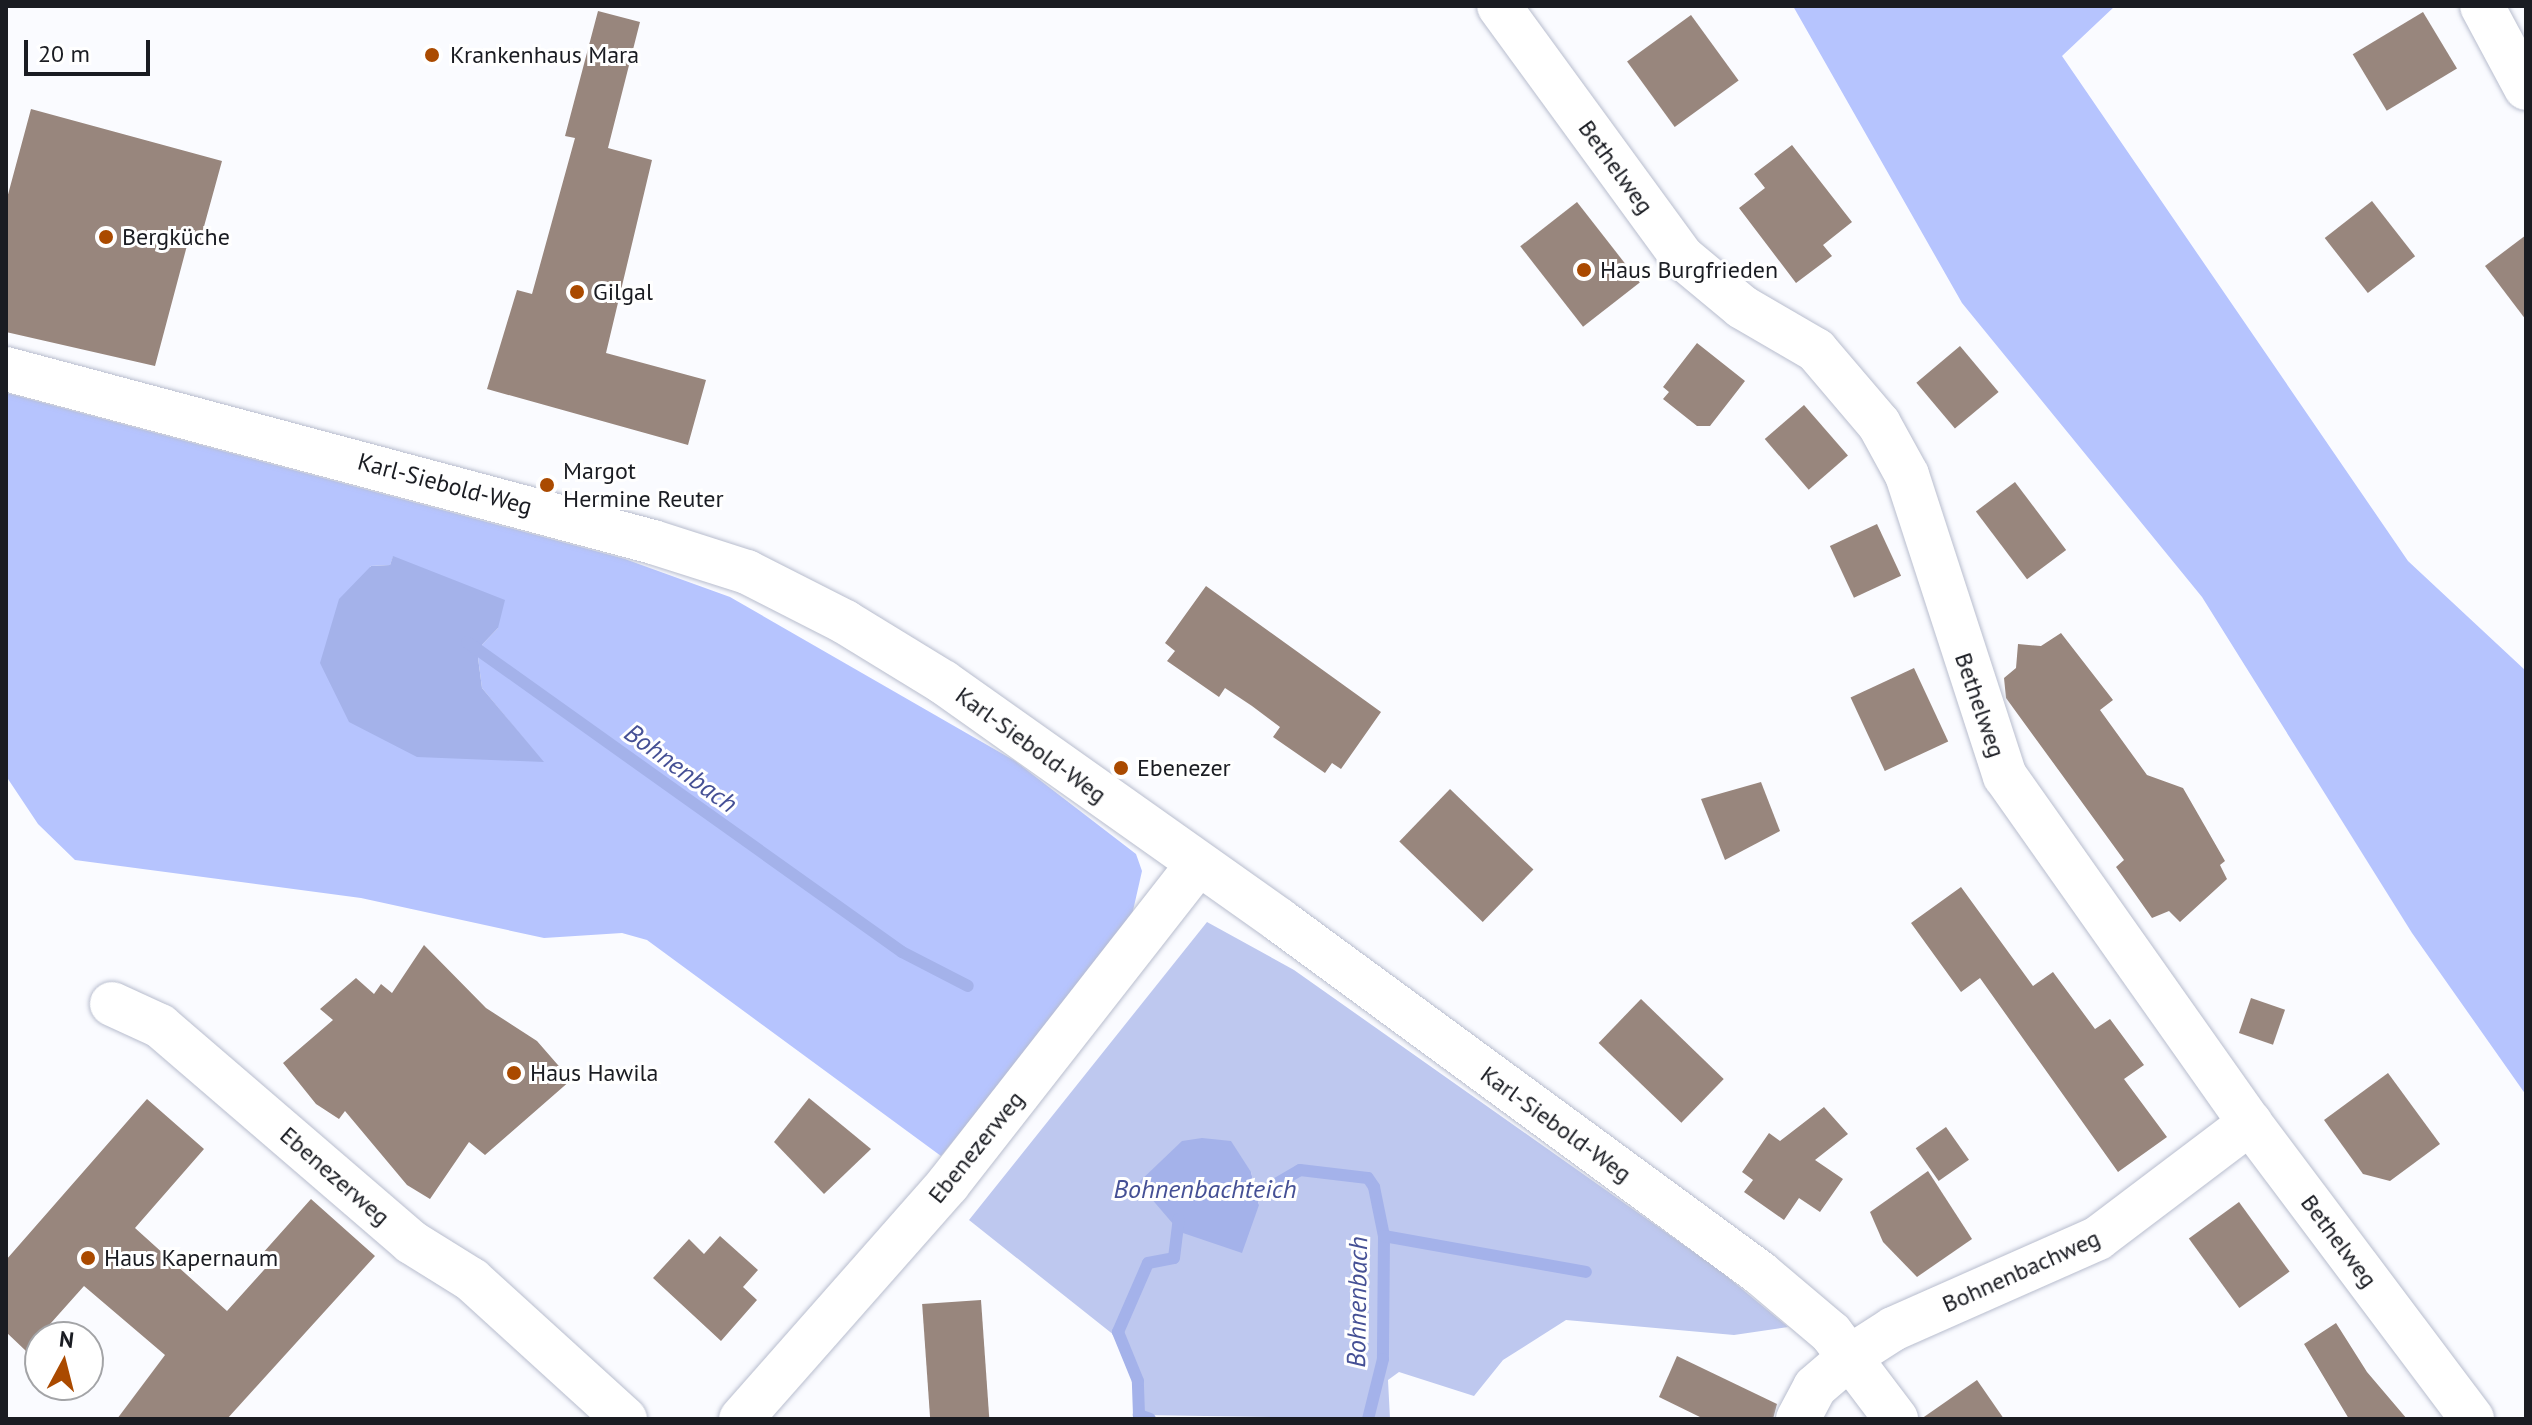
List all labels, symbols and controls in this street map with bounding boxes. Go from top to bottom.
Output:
scale bar [28,24,154,74]
text: 20 m [38,38,90,69]
place label: Krankenhaus Mara [450,41,639,69]
marker: Krankenhaus Mara [421,44,443,66]
street label: Bethelweg [1572,114,1660,220]
place label: Bergküche [122,223,230,251]
marker: Bergküche [97,228,115,246]
place label: Haus Burgfrieden [1600,256,1778,284]
marker: Haus Burgfrieden [1575,261,1593,279]
place label: Gilgal [593,278,653,306]
marker: Gilgal [568,283,586,301]
street label: Karl-Siebold-Weg [355,447,535,521]
place label: Margot Hermine Reuter [563,457,724,513]
marker: Margot Hermine Reuter [538,476,556,494]
street label: Bethelweg [1949,649,2011,761]
street label: Karl-Siebold-Weg [950,681,1112,809]
water label: Bohnenbach [619,717,743,819]
place label: Ebenezer [1137,754,1231,782]
marker: Ebenezer [1112,759,1130,777]
place label: Haus Hawila [530,1059,658,1087]
street label: Karl-Siebold-Weg [1475,1060,1637,1188]
marker: Haus Hawila [505,1064,523,1082]
street label: Ebenezerweg [922,1085,1030,1209]
street label: Ebenezerweg [274,1121,396,1231]
water label: Bohnenbachteich [1114,1173,1296,1205]
street label: Bethelweg [2295,1189,2383,1293]
street label: Bohnenbachweg [1938,1223,2104,1319]
water label: Bohnenbach [1340,1236,1374,1368]
place label: Haus Kapernaum [104,1244,278,1272]
marker: Haus Kapernaum [79,1249,97,1267]
north arrow [24,1321,104,1401]
text: N [58,1324,76,1354]

